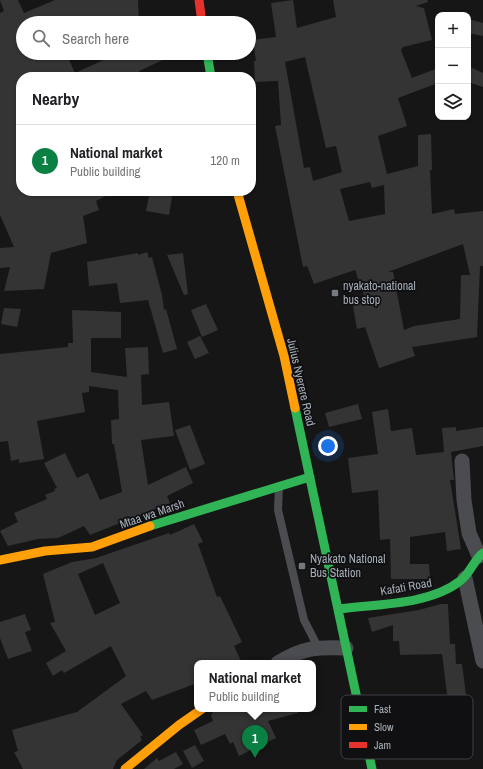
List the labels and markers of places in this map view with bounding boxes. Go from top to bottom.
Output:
place label: nyakato-national bus stop [343,278,416,308]
marker: nyakato-national bus stop [330,288,340,298]
place label: Nyakato National Bus Station [310,551,385,581]
marker: Nyakato National Bus Station [297,561,307,571]
pin: 1 [242,725,268,758]

